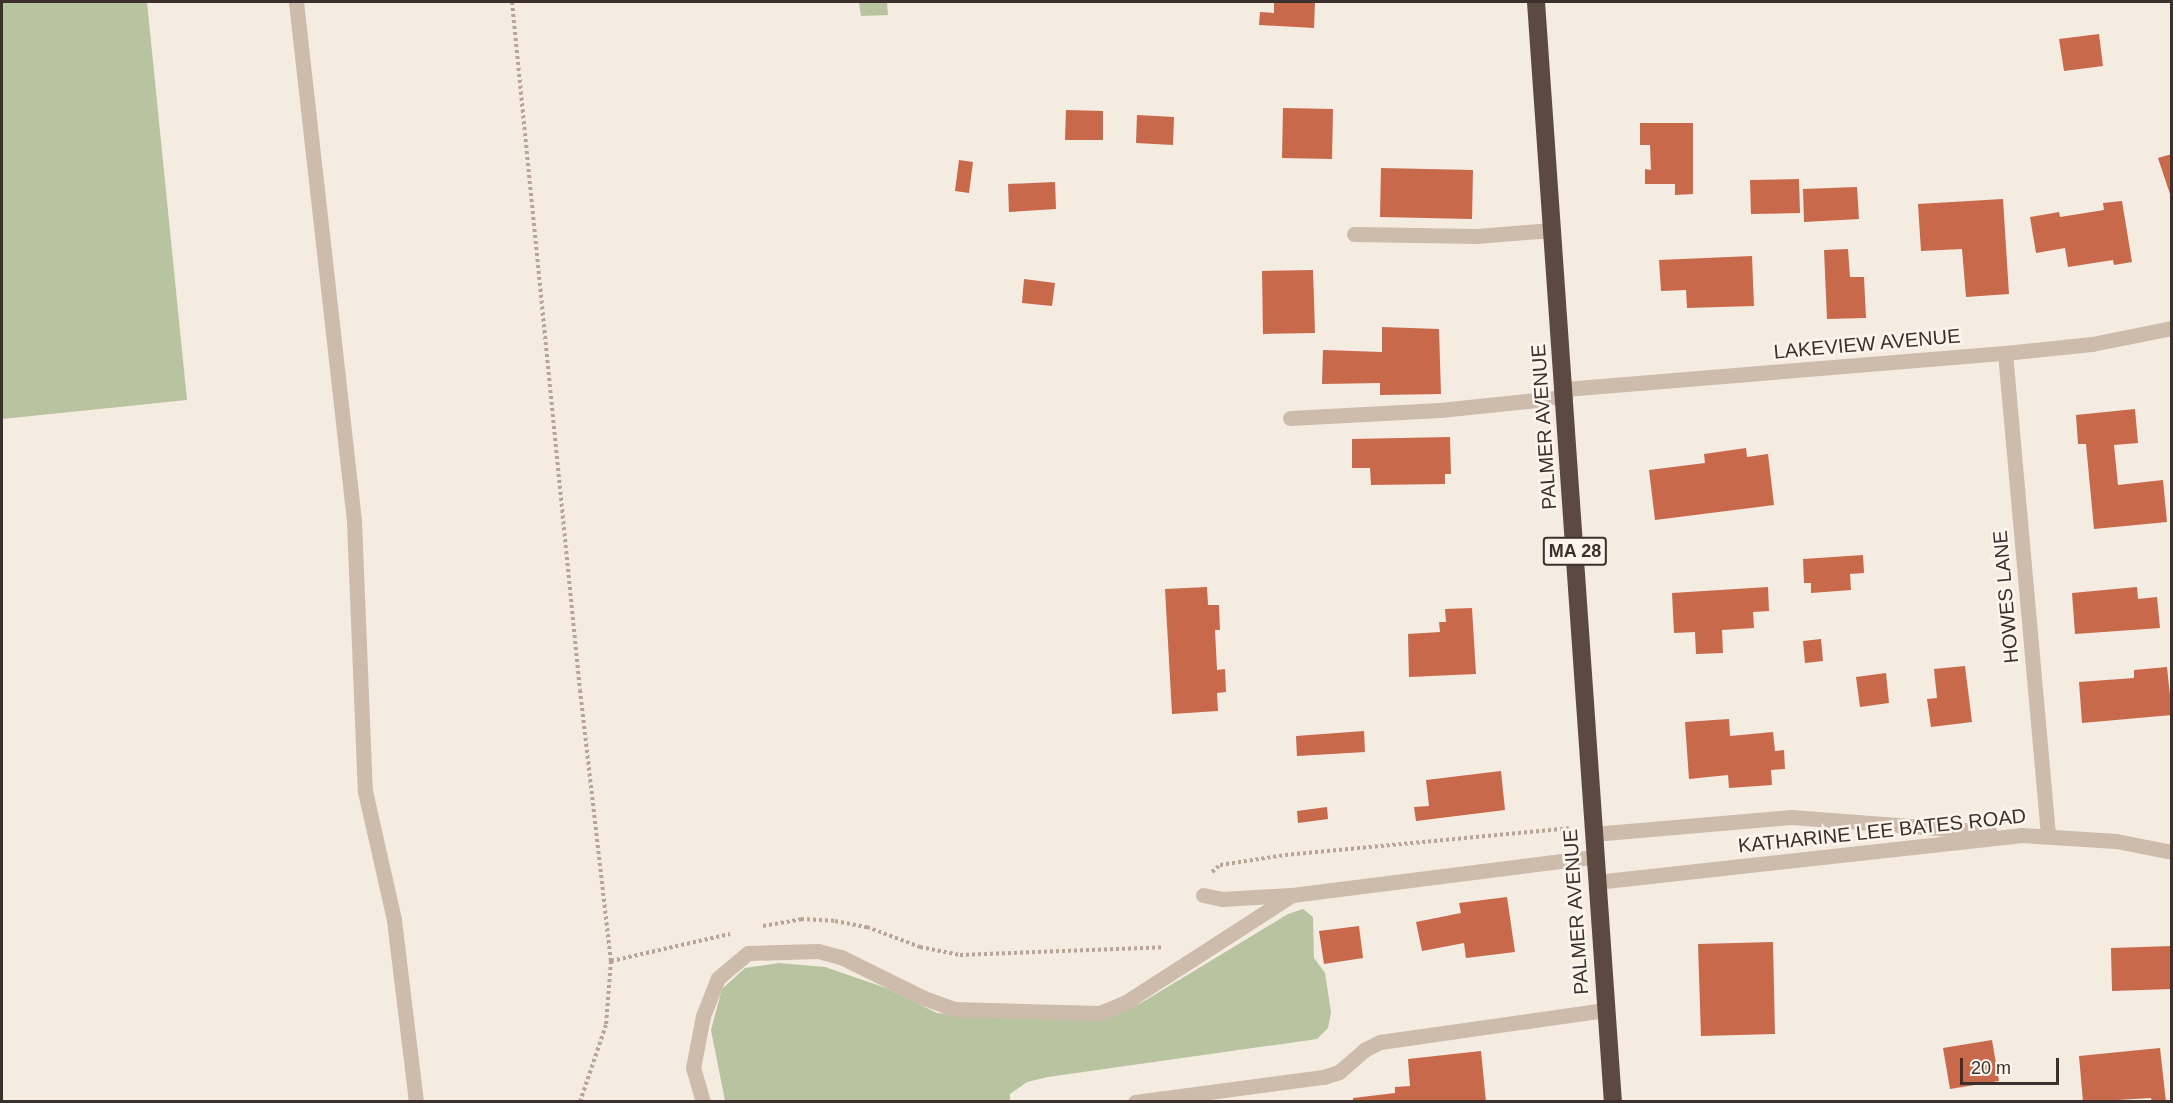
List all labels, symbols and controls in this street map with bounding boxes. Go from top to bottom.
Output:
street label: LAKEVIEW AVENUE [1772,324,1962,364]
street label: PALMER AVENUE [1526,343,1562,511]
street label: HOWES LANE [1988,530,2024,664]
road number: MA 28 [1542,536,1608,566]
street label: KATHARINE LEE BATES ROAD [1737,804,2027,858]
street label: PALMER AVENUE [1558,828,1594,996]
scale bar [1963,1046,2062,1084]
text: 20 m [1971,1058,2011,1078]

